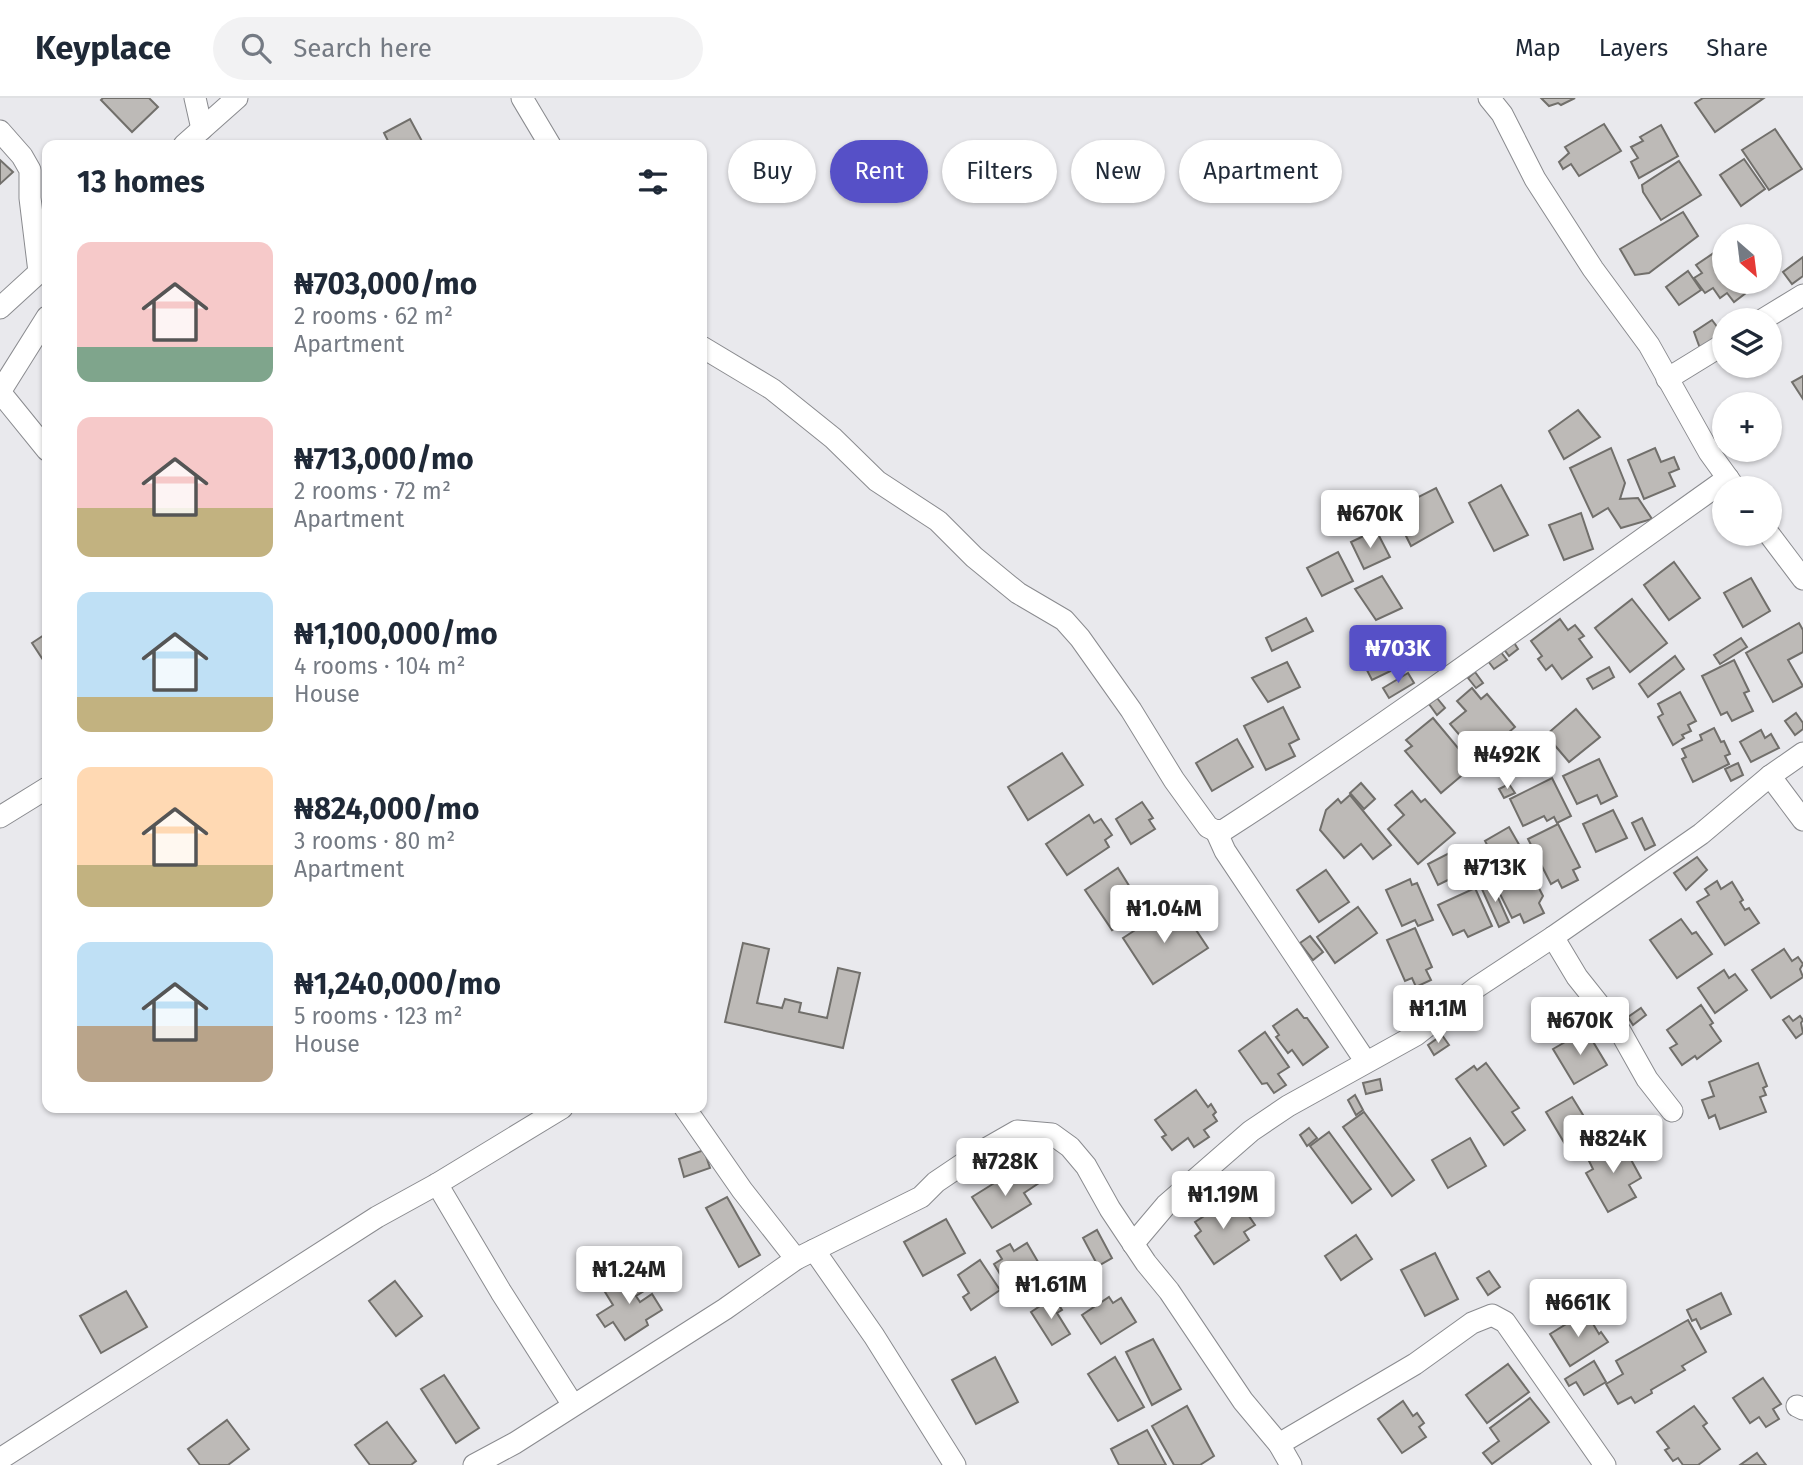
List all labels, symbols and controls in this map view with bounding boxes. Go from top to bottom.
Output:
search box [213,17,703,80]
text: Keyplace [35,28,171,68]
icon: search [237,29,275,67]
text: Search here [293,33,432,64]
text: Map [1515,34,1561,62]
text: Layers [1599,34,1668,62]
text: Share [1706,34,1768,62]
chip: Buy [728,140,816,203]
chip: Rent [830,140,928,203]
chip: Filters [942,140,1057,203]
chip: New [1071,140,1165,203]
chip: Apartment [1179,140,1342,203]
icon: filters [634,163,672,201]
text: 13 homes [77,164,205,200]
north arrow [1712,224,1782,294]
map controls [1712,224,1782,546]
text: ₦703,000/mo [294,266,477,302]
icon: home [133,270,217,354]
text: 2 rooms · 62 m² [294,302,453,330]
button: layers [1712,308,1782,378]
text: Apartment [294,330,404,358]
button: + [1712,392,1782,462]
text: ₦713,000/mo [294,441,474,477]
icon: home [133,445,217,529]
button: − [1712,476,1782,546]
text: 2 rooms · 72 m² [294,477,451,505]
pin: ₦670K [1321,490,1419,550]
text: ₦670K [1337,499,1403,527]
text: Apartment [294,505,404,533]
text: ₦1,100,000/mo [294,616,498,652]
icon: home [133,620,217,704]
pin: ₦703K [1349,626,1447,685]
text: ₦703K [1365,634,1431,662]
text: 4 rooms · 104 m² [294,652,465,680]
text: House [294,680,360,708]
pin: ₦492K [1458,732,1556,791]
text: ₦492K [1474,740,1540,768]
text: ₦824,000/mo [294,791,479,827]
icon: home [133,795,217,879]
text: 3 rooms · 80 m² [294,827,455,855]
pin: ₦713K [1446,844,1544,904]
text: ₦713K [1464,853,1526,881]
text: Apartment [294,855,404,883]
pin: ₦1.04M [1107,886,1221,945]
text: ₦1.04M [1126,894,1202,922]
text: ₦1,240,000/mo [294,966,501,1002]
icon: home [133,970,217,1054]
pin: ₦1.1M [1389,986,1487,1045]
text: ₦1.1M [1409,994,1467,1022]
pin: ₦670K [1531,998,1629,1057]
text: 5 rooms · 123 m² [294,1002,462,1030]
text: ₦670K [1547,1006,1613,1034]
text: House [294,1030,360,1058]
pin: ₦824K [1564,1116,1662,1175]
text: ₦824K [1580,1124,1647,1152]
pin: ₦728K [956,1138,1054,1198]
text: ₦728K [972,1147,1038,1175]
pin: ₦1.19M [1166,1172,1280,1231]
text: ₦1.19M [1188,1180,1258,1208]
pin: ₦1.24M [572,1246,686,1306]
text: ₦1.24M [592,1255,666,1283]
pin: ₦1.61M [994,1262,1108,1321]
text: ₦1.61M [1015,1270,1087,1298]
pin: ₦661K [1529,1280,1627,1339]
text: ₦661K [1546,1288,1610,1316]

